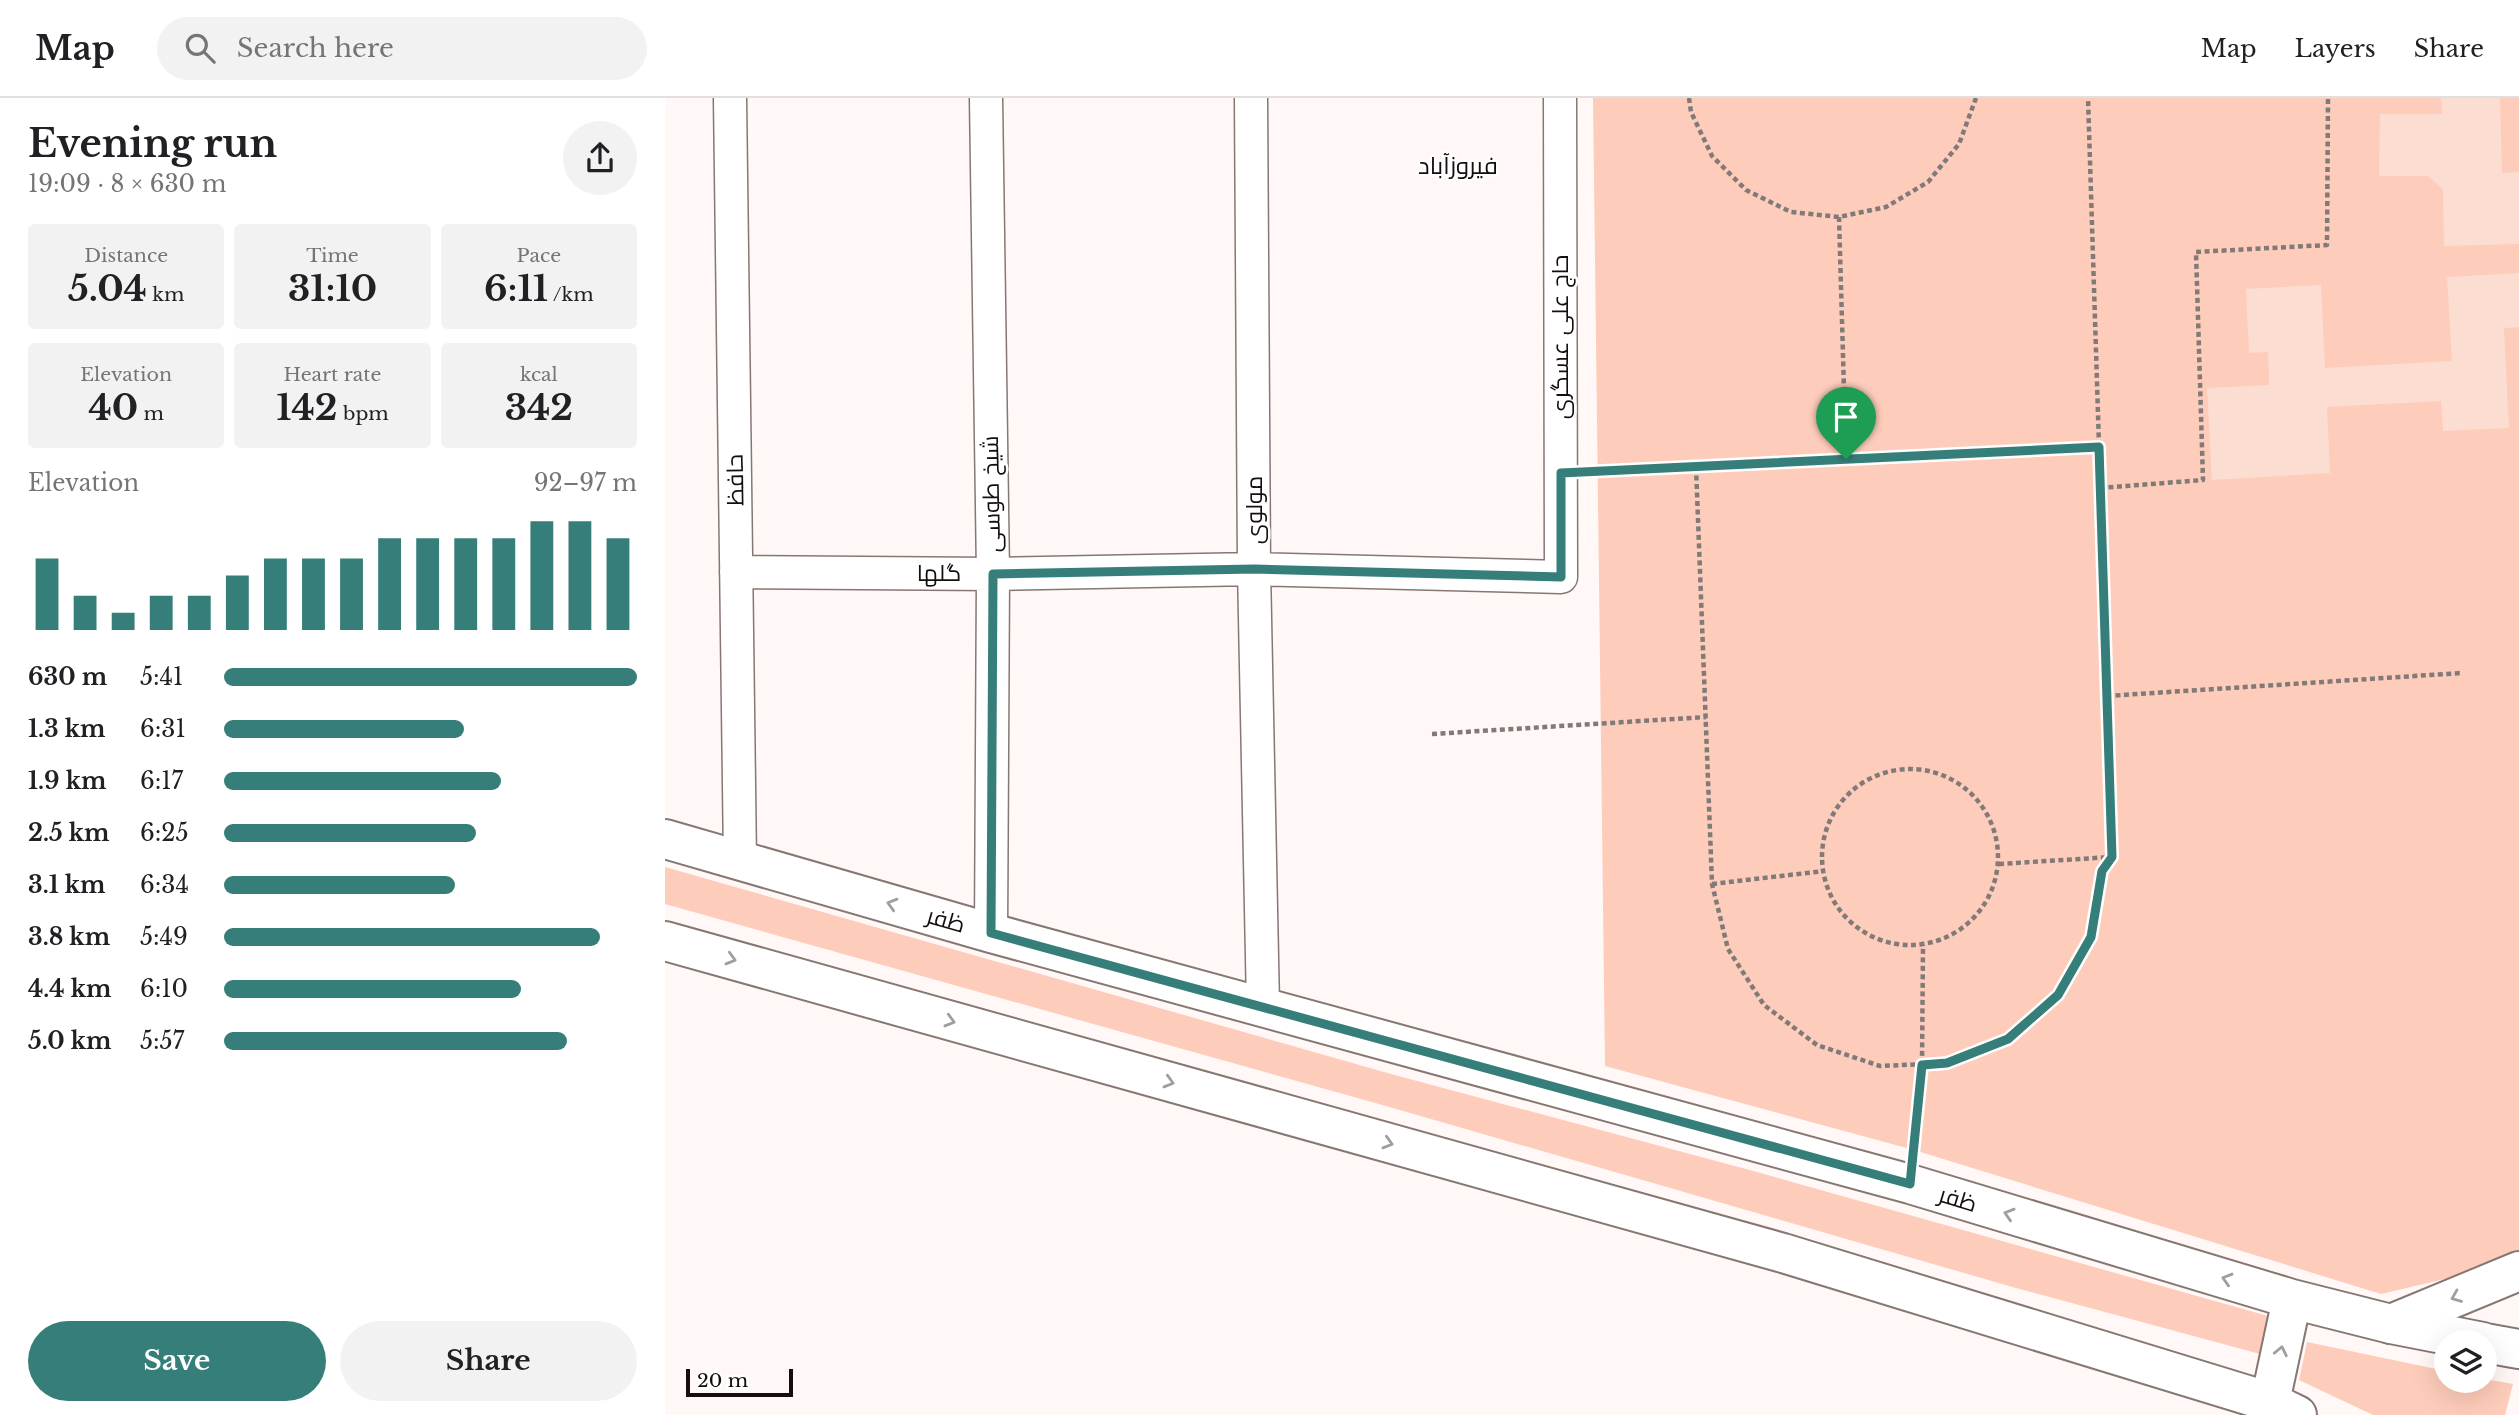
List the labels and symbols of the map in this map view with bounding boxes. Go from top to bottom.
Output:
district label: فیروزآباد [1418,151,1498,180]
street label: حاج علی عسگری [1546,255,1576,419]
pin [1816,387,1876,459]
street label: شیخ طوسی [976,435,1008,553]
street label: حافظ [721,454,749,506]
street label: مولوی [1240,476,1268,544]
street label: گلها [917,559,961,587]
one-way arrow [887,898,899,913]
street label: ظفر [922,901,968,939]
one-way arrow [725,951,737,966]
one-way arrow [944,1012,956,1027]
one-way arrow [1163,1074,1175,1088]
one-way arrow [1382,1135,1394,1149]
street label: ظفر [1933,1179,1981,1218]
one-way arrow [2003,1207,2015,1222]
one-way arrow [2221,1273,2233,1288]
one-way arrow [2450,1288,2462,1302]
one-way arrow [2272,1345,2287,1357]
scale bar [686,1366,793,1398]

